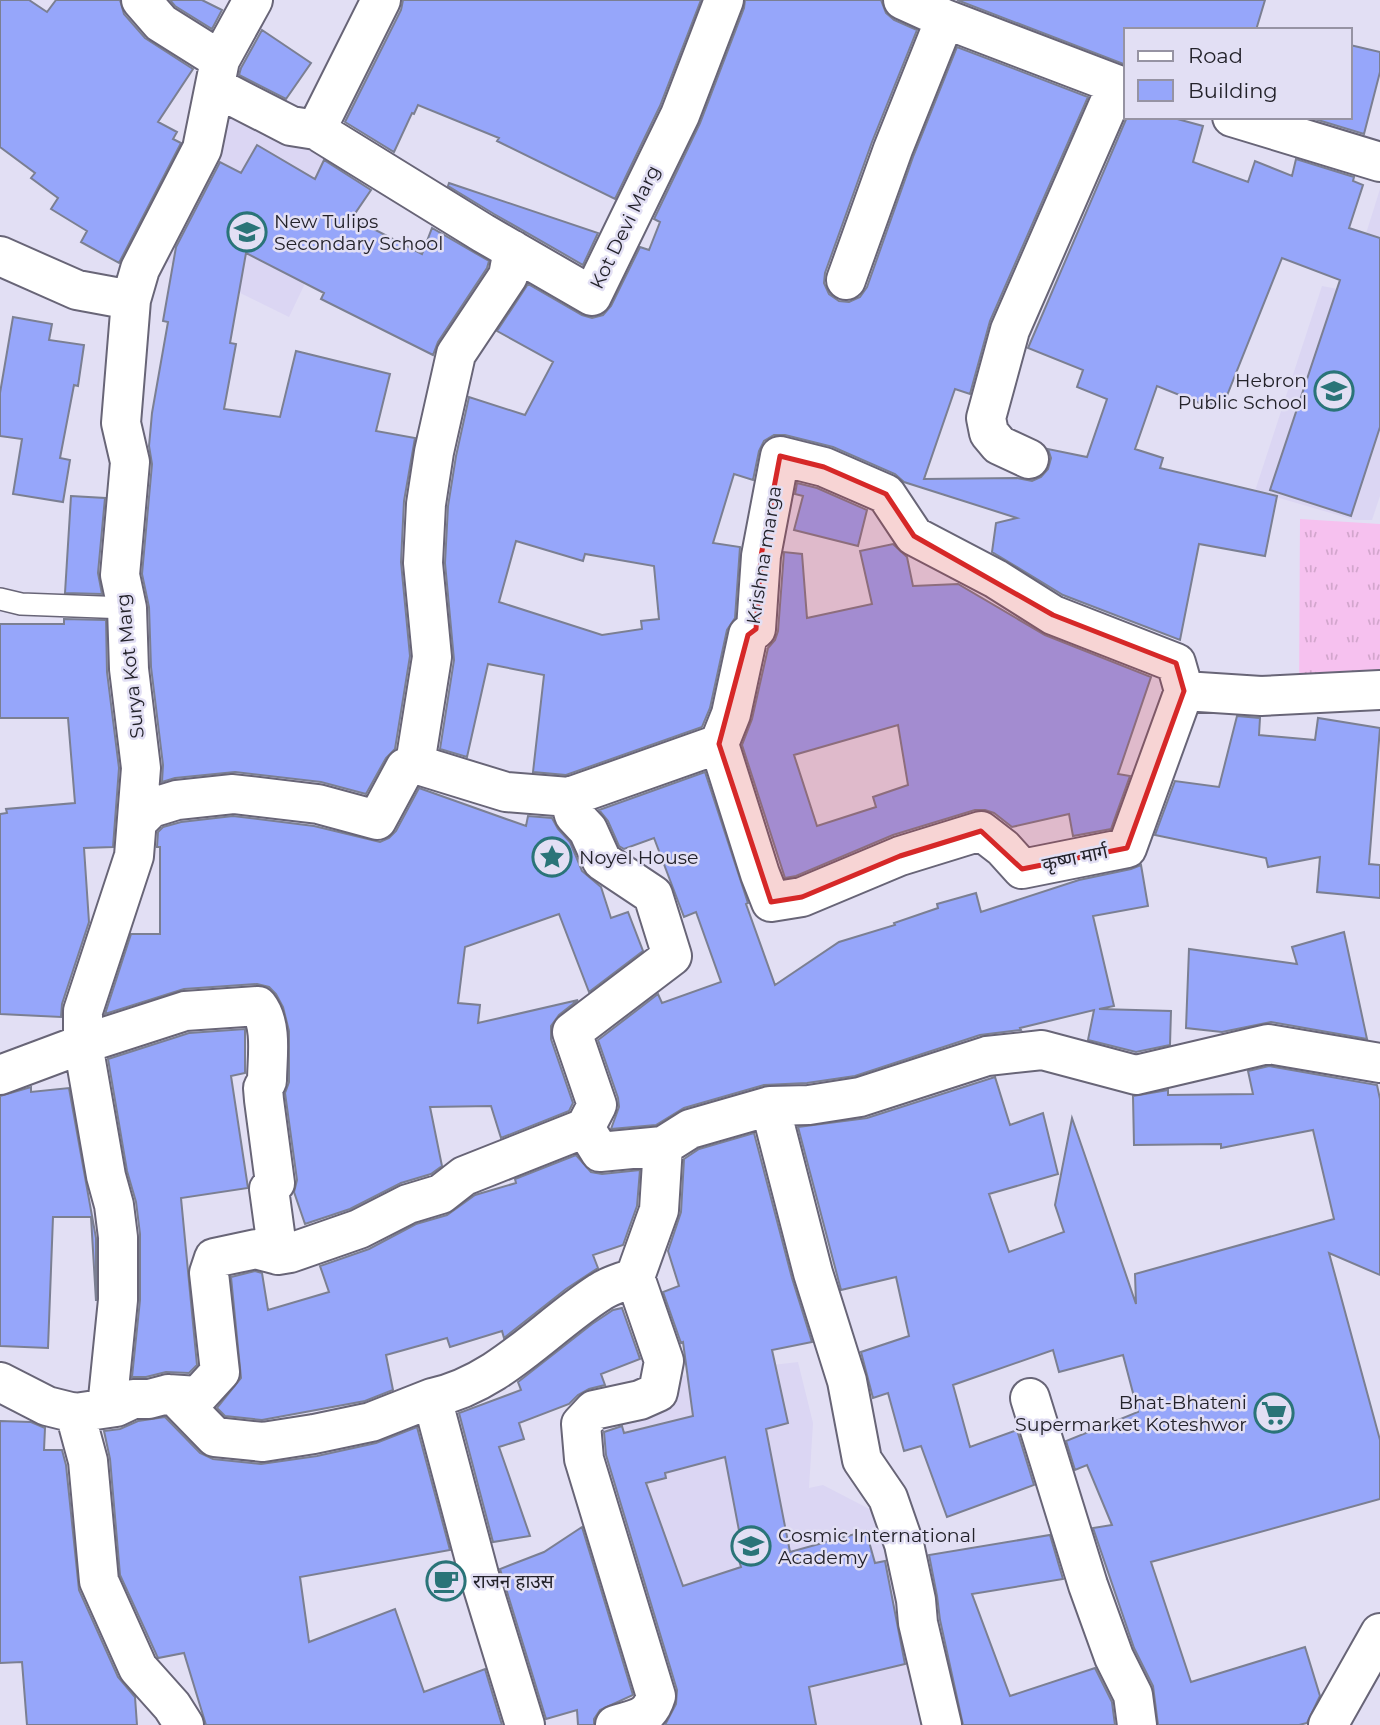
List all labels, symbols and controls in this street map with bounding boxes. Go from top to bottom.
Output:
legend [1124,28,1352,119]
text: Road [1188,43,1243,68]
text: Building [1188,78,1278,103]
street label: Kot Devi Marg [585,161,665,293]
place label: New Tulips Secondary School [274,210,443,255]
school or university icon: New Tulips Secondary School [226,211,268,253]
place label: Hebron Public School [1178,369,1307,414]
school or university icon: Hebron Public School [1313,370,1355,412]
street label: Krishna marga [742,484,786,626]
street label: Surya Kot Marg [111,592,149,740]
place icon: Noyel House [531,836,573,878]
street label: कृष्ण मार्ग [1040,840,1111,877]
place label: Noyel House [579,846,699,869]
place label: Bhat-Bhateni Supermarket Koteshwor [1015,1391,1247,1436]
supermarket icon: Bhat-Bhateni Supermarket Koteshwor [1253,1392,1295,1434]
place label: Cosmic International Academy [778,1524,976,1569]
school or university icon: Cosmic International Academy [730,1525,772,1567]
cafe icon: राजन हाउस [425,1560,467,1602]
place label: राजन हाउस [473,1570,555,1593]

